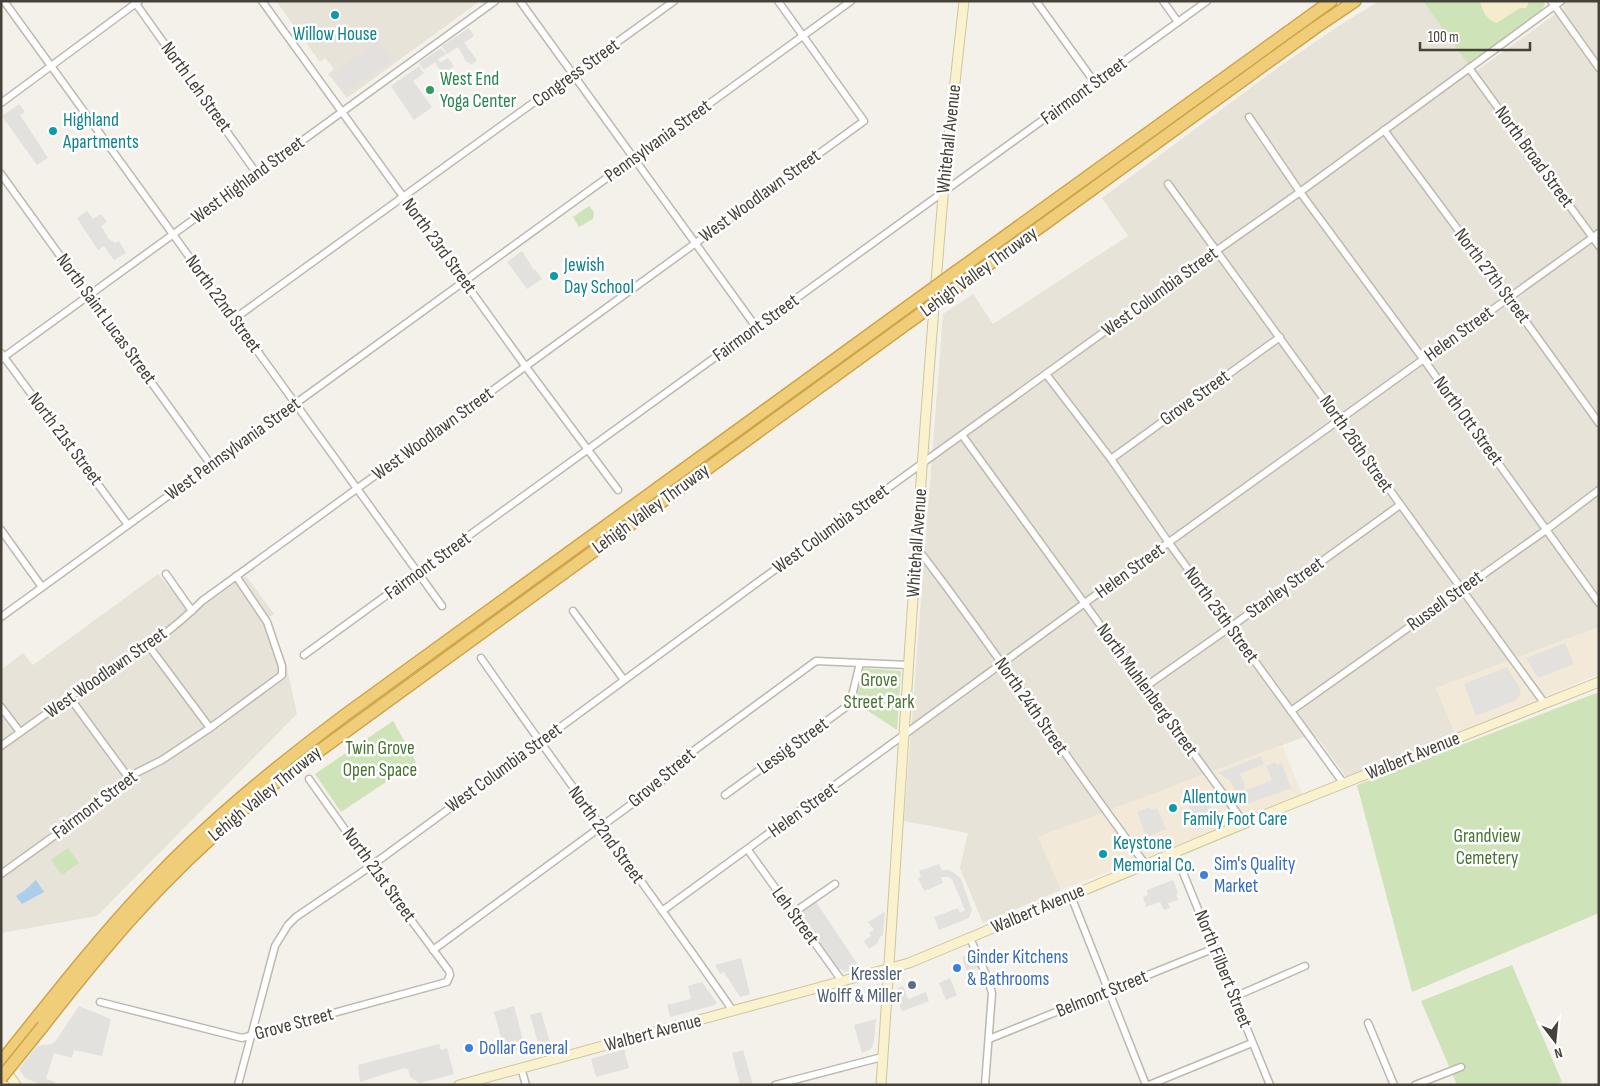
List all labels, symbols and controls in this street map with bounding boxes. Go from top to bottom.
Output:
marker: Willow House [329,9,341,21]
scale bar [1420,20,1530,52]
place label: Willow House [293,23,377,46]
text: 100 m [1428,28,1459,47]
street label: Congress Street [528,34,624,112]
street label: North Leh Street [156,37,237,137]
street label: Fairmont Street [1037,52,1132,130]
place label: West End Yoga Center [440,68,517,113]
street label: Whitehall Avenue [932,83,966,195]
marker: West End Yoga Center [424,84,436,96]
street label: Pennsylvania Street [600,95,716,187]
street label: North Broad Street [1489,102,1579,212]
place label: Highland Apartments [62,109,139,154]
marker: Highland Apartments [47,125,59,137]
street label: West Highland Street [187,131,309,229]
street label: West Woodlawn Street [695,144,825,248]
street label: North 23rd Street [397,194,481,298]
street label: Lehigh Valley Thruway [916,221,1043,322]
street label: North 27th Street [1449,224,1535,328]
street label: West Columbia Street [1098,242,1223,342]
street label: North Saint Lucas Street [51,249,161,389]
street label: North 22nd Street [180,251,266,357]
place label: Jewish Day School [563,254,634,299]
marker: Jewish Day School [548,270,560,282]
street label: Fairmont Street [709,289,804,367]
street label: Helen Street [1420,301,1498,367]
street label: Grove Street [1156,365,1234,431]
street label: North Ott Street [1428,372,1508,470]
street label: West Woodlawn Street [368,382,498,486]
street label: North 21st Street [23,388,108,490]
street label: North 26th Street [1314,391,1398,497]
street label: West Pennsylvania Street [161,392,305,506]
street label: Lehigh Valley Thruway [588,458,715,559]
street label: West Columbia Street [769,479,894,579]
street label: Whitehall Avenue [902,488,932,598]
street label: Fairmont Street [381,527,476,605]
street label: Helen Street [1091,538,1169,604]
street label: Stanley Street [1242,552,1329,624]
street label: North 25th Street [1179,563,1264,668]
street label: Russell Street [1403,566,1488,636]
street label: North Muhlenberg Street [1091,619,1203,761]
street label: West Woodlawn Street [41,622,172,724]
street label: North 24th Street [989,653,1073,759]
park label: Grove Street Park [844,669,915,714]
street label: Lessig Street [753,712,833,779]
street label: West Columbia Street [442,718,567,818]
street label: Walbert Avenue [1363,727,1463,785]
park label: Twin Grove Open Space [343,737,417,782]
street label: Lehigh Valley Thruway [204,741,327,847]
street label: Grove Street [624,743,700,813]
street label: Fairmont Street [48,765,142,844]
street label: Helen Street [764,777,842,843]
street label: North 22nd Street [563,782,649,888]
place label: Allentown Family Foot Care [1182,786,1287,831]
marker: Allentown Family Foot Care [1167,802,1179,814]
street label: North 21st Street [337,824,421,927]
park label: Grandview Cemetery [1453,825,1521,870]
place label: Keystone Memorial Co. [1113,832,1195,877]
marker: Keystone Memorial Co. [1097,848,1109,860]
place label: Sim's Quality Market [1214,853,1296,898]
marker: Sim's Quality Market [1198,869,1210,881]
street label: Walbert Avenue [988,879,1088,939]
street label: Leh Street [766,883,824,950]
street label: North Filbert Street [1189,907,1257,1031]
place label: Ginder Kitchens & Bathrooms [967,946,1069,991]
marker: Ginder Kitchens & Bathrooms [951,962,963,974]
place label: Kressler Wolff & Miller [817,963,903,1008]
street label: Belmont Street [1053,965,1151,1023]
marker: Kressler Wolff & Miller [906,979,918,991]
street label: Grove Street [252,1002,336,1046]
street label: Walbert Avenue [602,1009,704,1057]
north arrow [1530,1016,1580,1066]
place label: Dollar General [479,1037,568,1060]
marker: Dollar General [463,1042,475,1054]
text: N [1553,1044,1564,1062]

